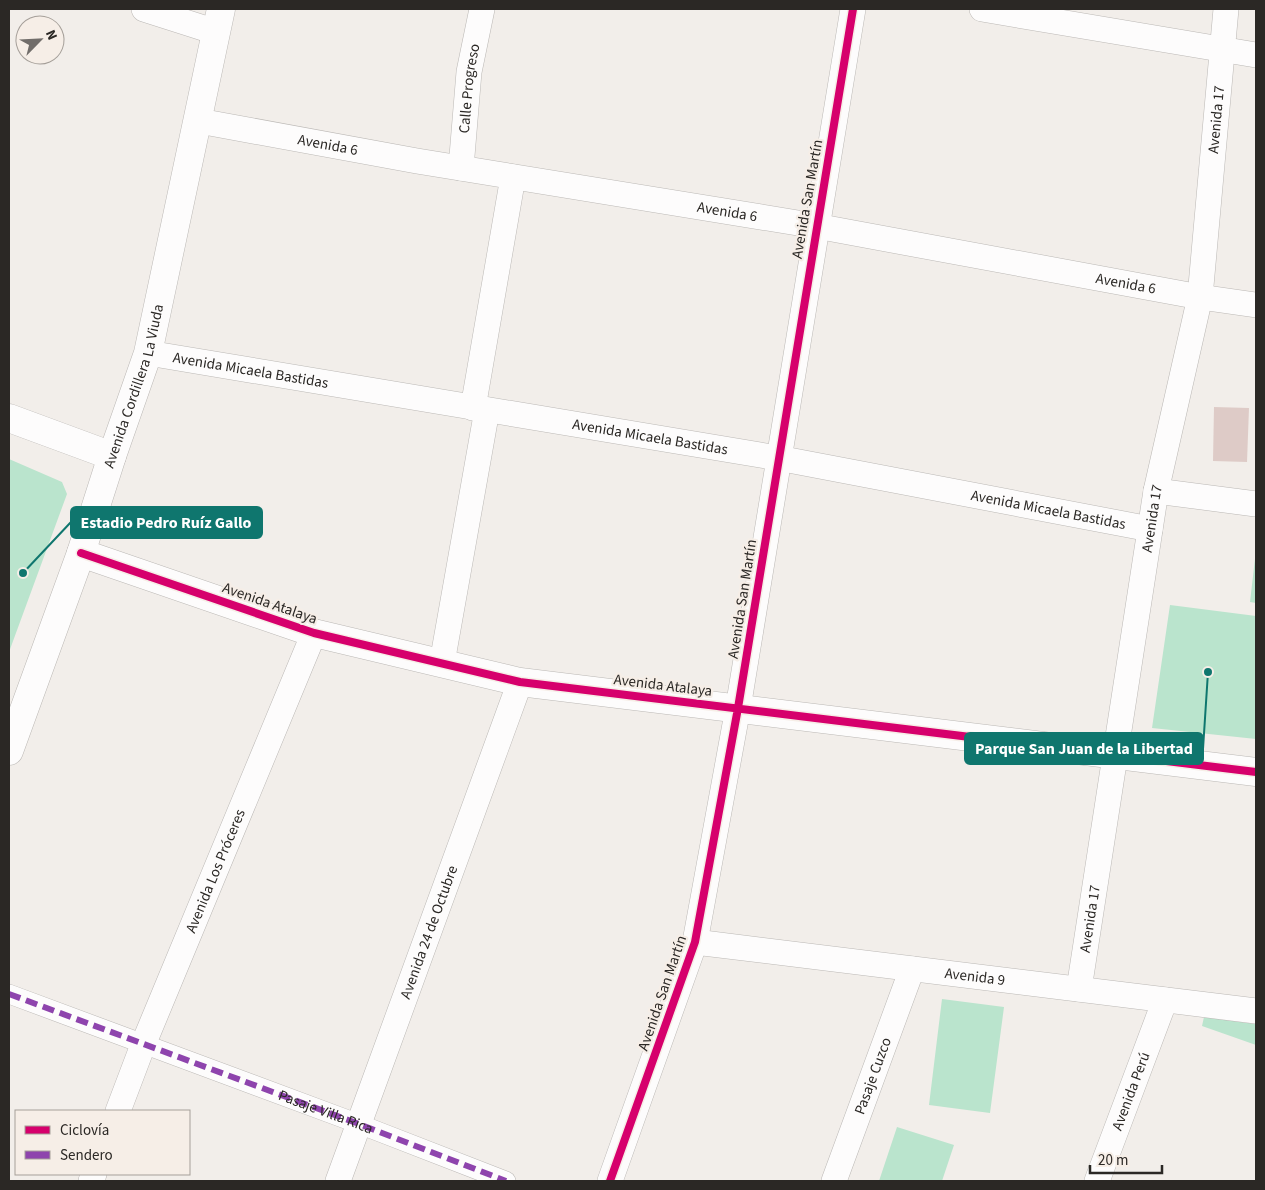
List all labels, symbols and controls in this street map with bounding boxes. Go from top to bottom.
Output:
north arrow [15,15,65,65]
text: N [40,27,62,43]
street label: Calle Progreso [454,42,486,134]
street label: Avenida 17 [1203,85,1230,155]
street label: Avenida 6 [296,129,360,161]
street label: Avenida San Martín [787,138,828,260]
street label: Avenida 6 [696,197,759,227]
street label: Avenida 6 [1094,268,1158,300]
street label: Avenida Cordillera La Viuda [99,302,169,471]
street label: Avenida Micaela Bastidas [171,347,330,394]
street label: Avenida Micaela Bastidas [571,414,729,460]
street label: Avenida 17 [1137,483,1168,554]
street label: Avenida Micaela Bastidas [969,485,1128,535]
callout: Estadio Pedro Ruíz Gallo [71,507,262,538]
text: Estadio Pedro Ruíz Gallo [81,512,252,534]
street label: Avenida San Martín [723,538,762,660]
street label: Avenida Atalaya [220,577,320,630]
street label: Avenida Atalaya [612,669,713,702]
callout: Parque San Juan de la Libertad [965,733,1203,764]
text: Parque San Juan de la Libertad [975,738,1193,760]
street label: Avenida Los Próceres [181,806,251,936]
street label: Avenida 24 de Octubre [395,862,463,1002]
street label: Avenida 17 [1075,884,1106,954]
street label: Avenida San Martín [633,933,692,1054]
street label: Avenida 9 [943,963,1006,991]
street label: Pasaje Cuzco [849,1034,897,1118]
street label: Avenida Perú [1107,1049,1156,1134]
street label: Pasaje Villa Rica [275,1085,376,1139]
legend [15,1110,190,1175]
text: Ciclovía [60,1120,109,1141]
scale bar [1090,1142,1162,1174]
text: Sendero [60,1145,113,1166]
text: 20 m [1098,1150,1128,1171]

